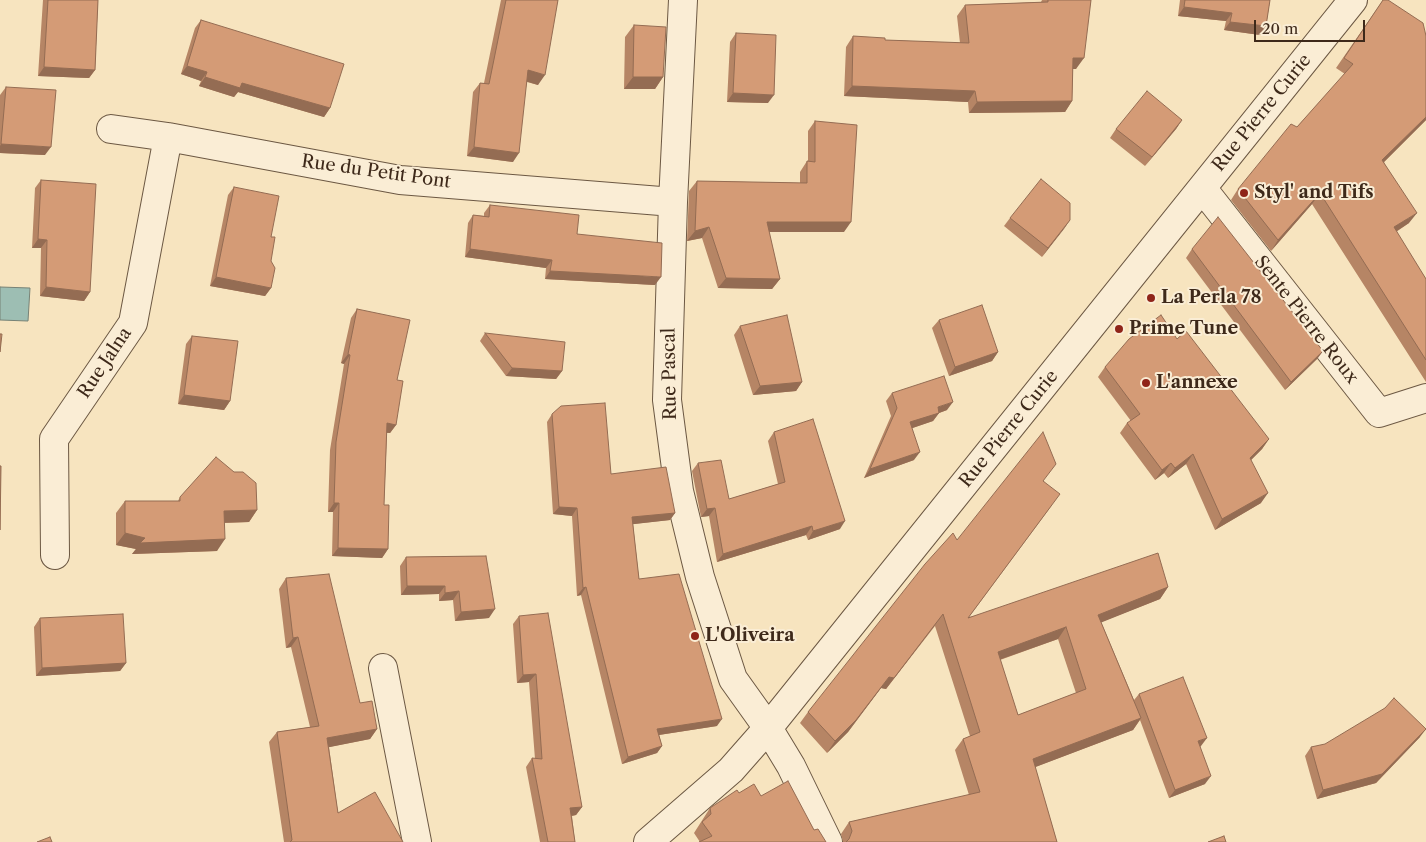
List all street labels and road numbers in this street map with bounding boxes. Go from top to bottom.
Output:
street label: Rue Pierre Curie [1208,50,1316,176]
street label: Rue du Petit Pont [300,151,452,193]
street label: Sente Pierre Roux [1249,252,1363,388]
street label: Rue Jalna [73,323,137,403]
street label: Rue Pascal [658,328,682,420]
street label: Rue Pierre Curie [955,366,1063,492]

